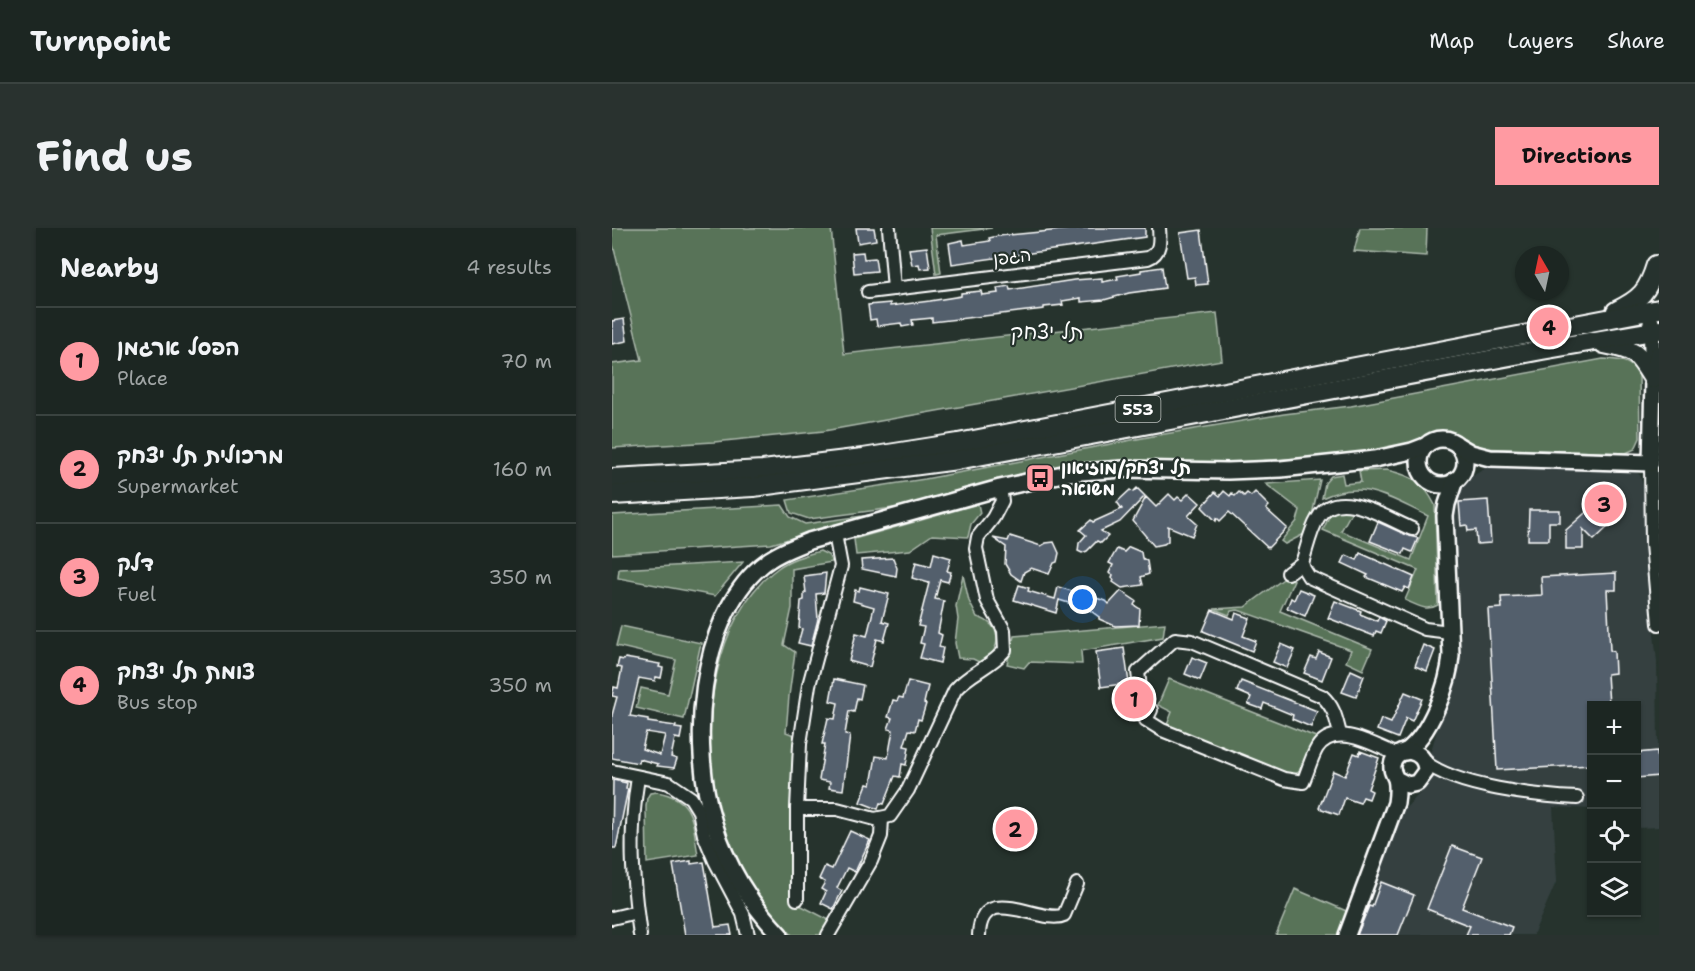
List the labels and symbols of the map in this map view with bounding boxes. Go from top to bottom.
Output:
street label: הגפן [991,243,1033,271]
north arrow [1515,246,1569,300]
pin: 4 [1530,304,1568,350]
district label: תל יצחק [1010,318,1084,346]
road number: 553 [1116,396,1160,422]
place label: תל יצחק/מוזיאון משואה [1061,456,1191,501]
bus stop icon: תל יצחק/מוזיאון משואה [1024,462,1056,494]
pin: 3 [1584,482,1624,526]
your location [1068,585,1097,614]
pin: 1 [1114,676,1154,722]
pin: 2 [996,806,1034,852]

